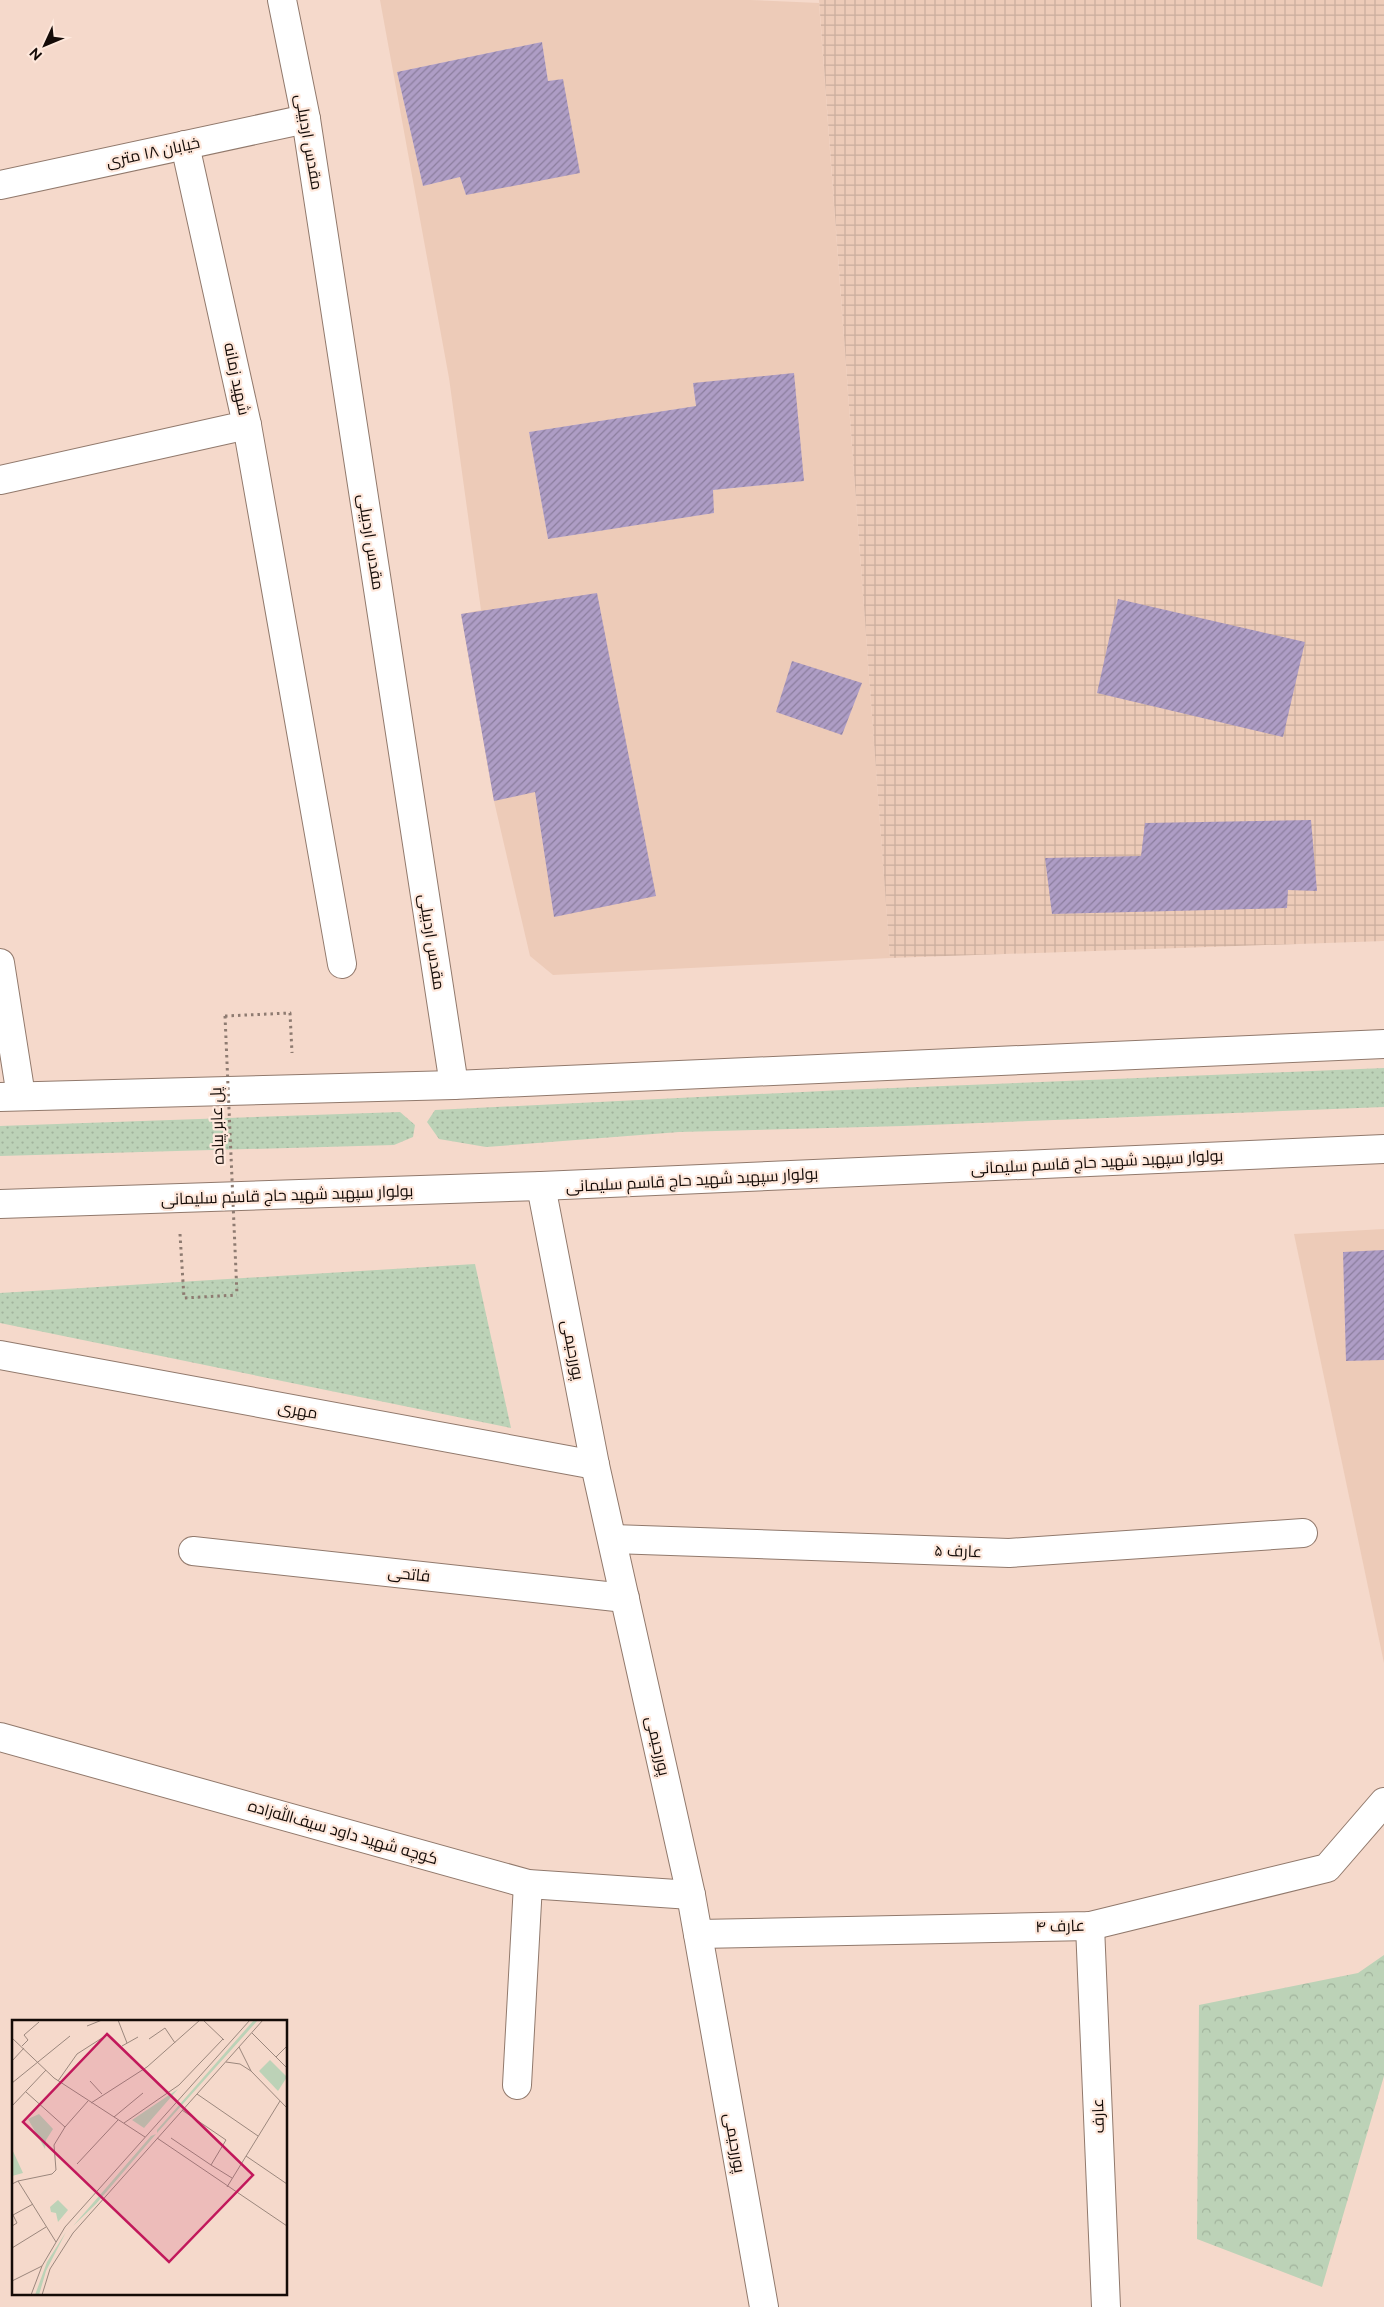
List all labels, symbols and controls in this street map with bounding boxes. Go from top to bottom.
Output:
north arrow [20,20,70,70]
text: N [26,45,45,63]
street label: مقدس اردبیلی [290,93,327,191]
street label: خیابان ۱۸ متری [104,133,202,172]
street label: شهید زمانه [219,341,254,417]
street label: مقدس اردبیلی [353,493,388,591]
street label: مقدس اردبیلی [414,893,449,991]
street label: پل عابر پیاده [206,1086,230,1165]
street label: بولوار سپهبد شهید حاج قاسم سلیمانی [970,1146,1224,1180]
street label: بولوار سپهبد شهید حاج قاسم سلیمانی [565,1164,819,1198]
street label: بولوار سپهبد شهید حاج قاسم سلیمانی [160,1181,414,1211]
street label: پوررحیمی [556,1319,588,1383]
street label: مهری [276,1397,319,1424]
street label: عارف ۵ [934,1541,982,1561]
street label: فاتحی [387,1562,431,1587]
street label: پوررحیمی [640,1714,674,1779]
street label: کوچه شهید داود سیف‌الله‌زاده [245,1795,440,1870]
street label: عارف ۴ [1035,1916,1085,1936]
inset map [12,2020,288,2294]
street label: عارف [1088,2098,1108,2134]
street label: پوررحیمی [718,2112,750,2175]

